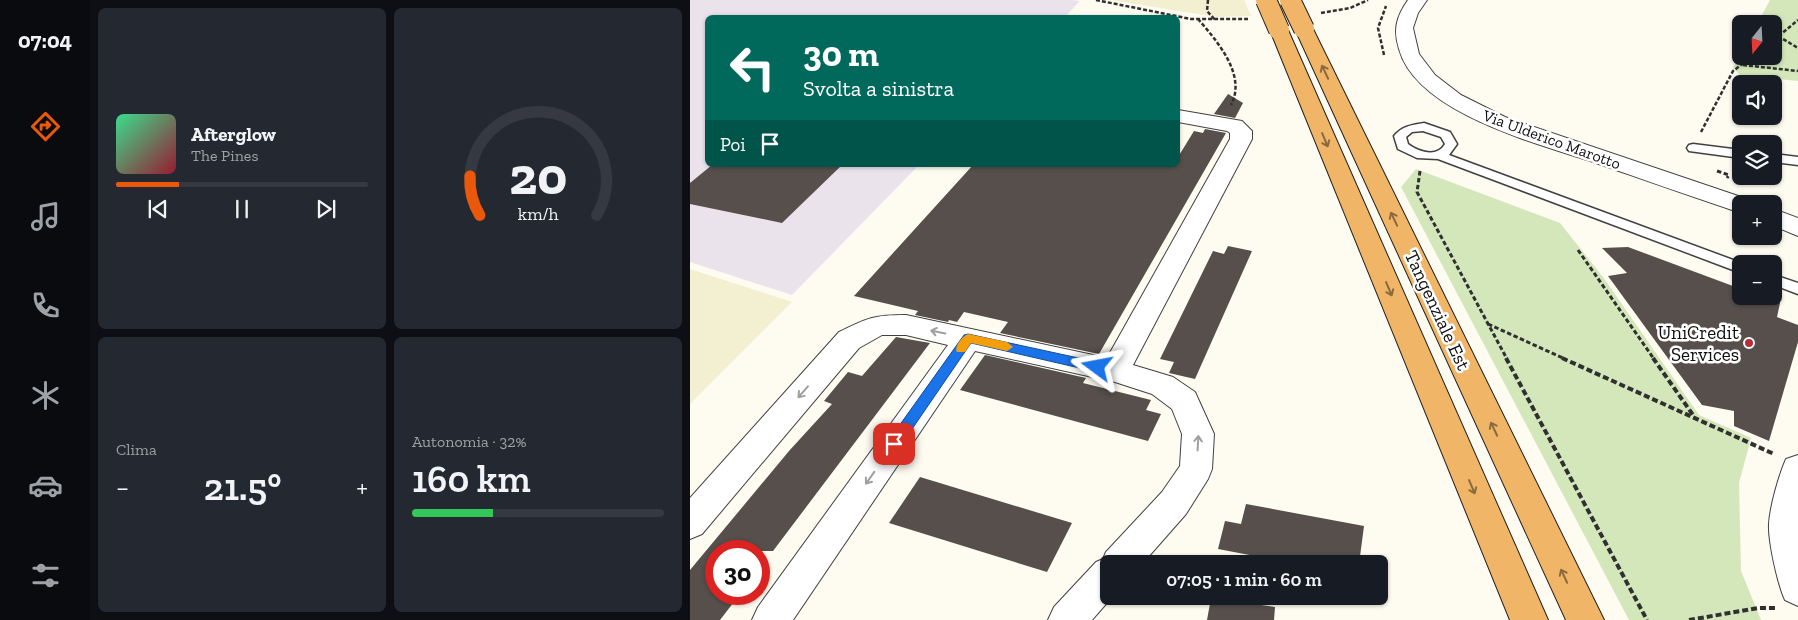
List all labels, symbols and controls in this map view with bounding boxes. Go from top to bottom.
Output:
north arrow [1732,15,1782,65]
map controls [1732,15,1782,305]
text: 07:04 [18,27,72,54]
text: 30 m [803,33,879,75]
icon: left [720,35,785,100]
one-way arrow [1319,65,1329,80]
text: Svolta a sinistra [803,75,954,102]
button: sound [1732,75,1782,125]
street label: Via Ulderico Marotto [1479,105,1623,173]
icon: directions [28,109,63,144]
text: Afterglow [191,123,276,146]
icon: arrive [756,130,784,158]
one-way arrow [1321,132,1331,147]
text: Poi [720,133,746,156]
button: layers [1732,135,1782,185]
text: 20 [509,145,567,207]
text: The Pines [191,146,258,165]
icon: previous [144,195,172,223]
icon: pause [228,195,256,223]
icon: next [312,195,340,223]
button: + [1732,195,1782,245]
icon: music [28,199,63,234]
text: km/h [518,203,558,225]
one-way arrow [1389,212,1399,227]
street label: Tangenziale Est [1400,247,1475,374]
button: − [1732,255,1782,305]
one-way arrow [1384,281,1394,296]
icon: phone [28,288,63,323]
place label: UniCredit Services [1658,321,1739,366]
one-way arrow [930,326,946,336]
marker: UniCredit Services [1743,337,1755,349]
position arrow [1070,340,1122,392]
icon: climate [28,378,63,413]
one-way arrow [798,386,809,399]
one-way arrow [1489,422,1498,437]
pin [873,423,915,465]
icon: arrive [880,430,908,458]
text: Autonomia · 32% [412,432,526,451]
one-way arrow [1193,435,1202,451]
text: Clima [116,440,157,459]
text: 160 km [412,456,531,502]
text: 21.5° [204,464,281,510]
icon: car [28,468,63,503]
text: − [116,471,129,504]
text: + [356,471,368,504]
one-way arrow [865,471,875,485]
one-way arrow [1468,479,1478,494]
speed limit sign: 30 [705,540,770,605]
icon: filters [28,558,63,593]
text: 07:05 · 1 min · 60 m [1166,568,1322,591]
one-way arrow [1559,569,1568,584]

